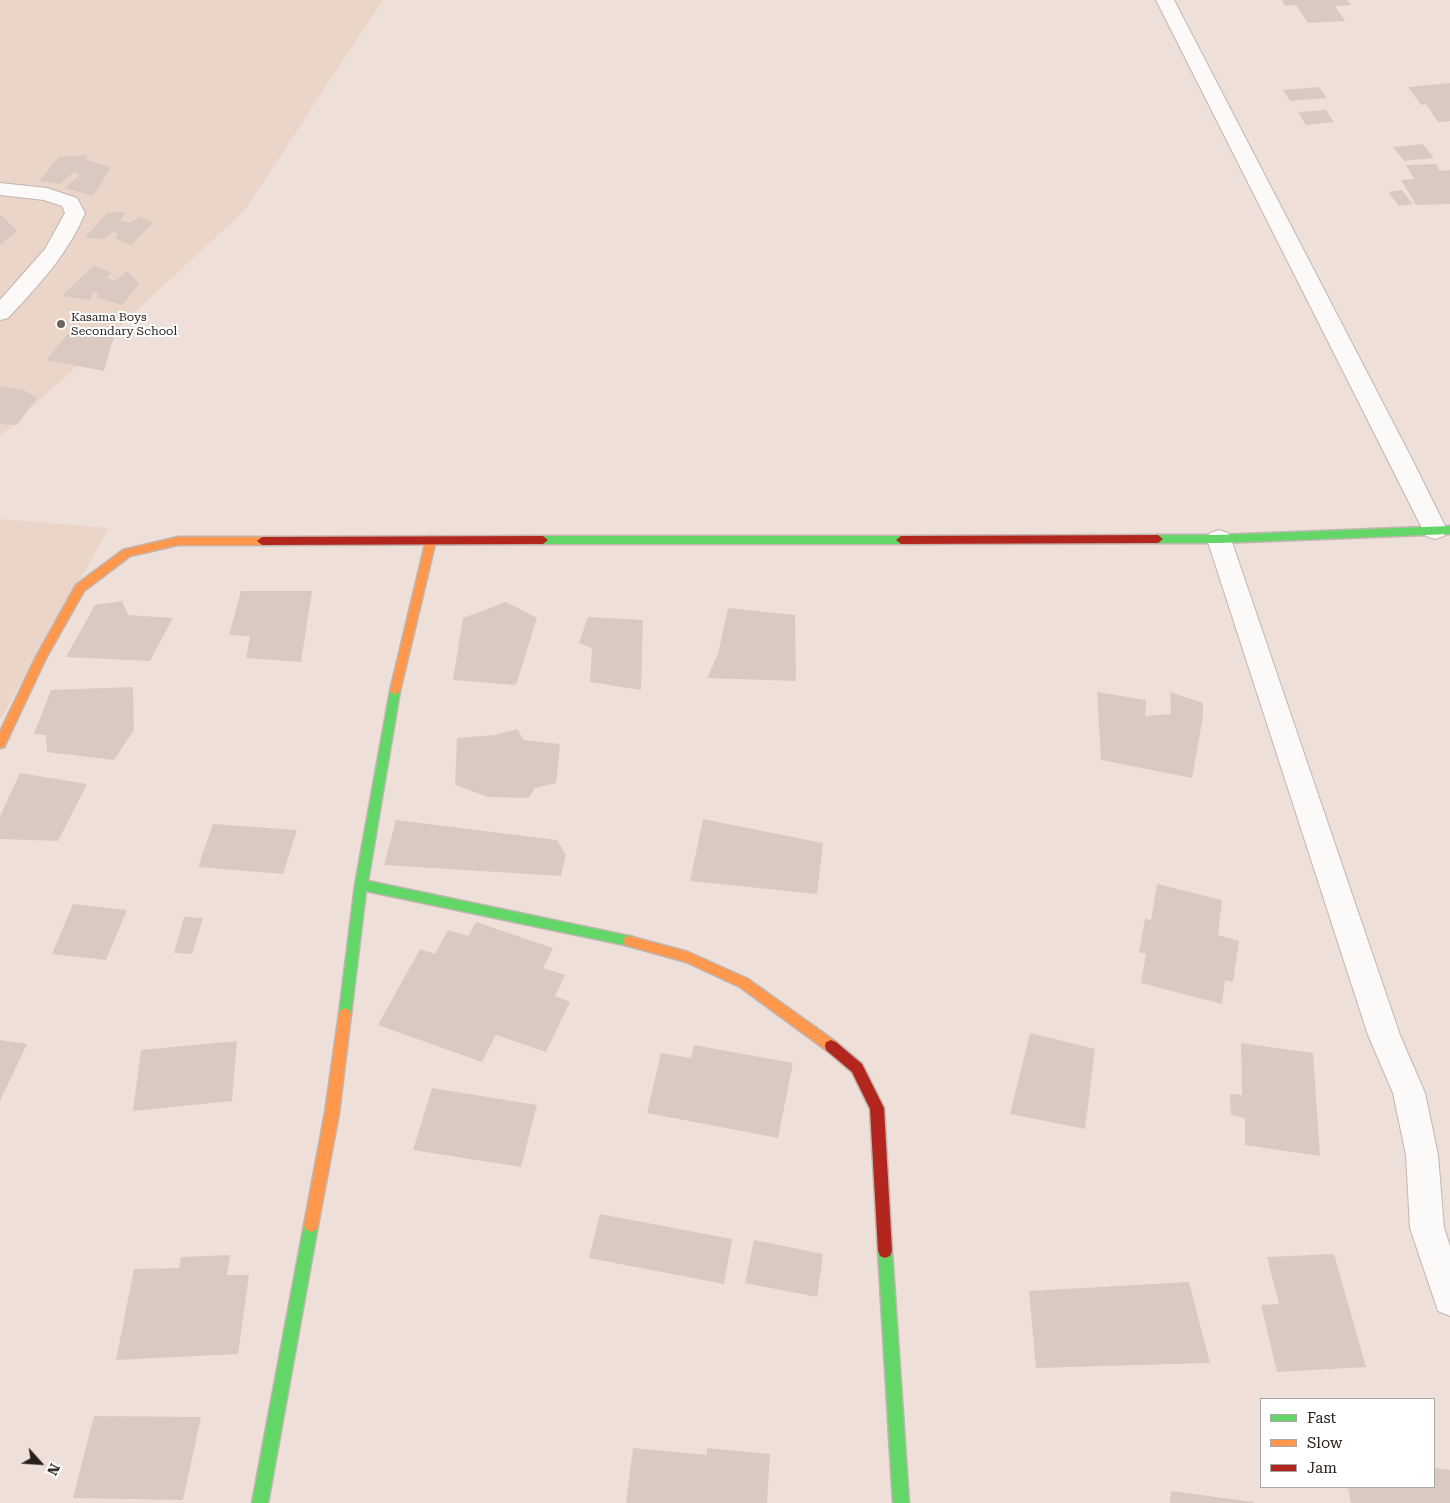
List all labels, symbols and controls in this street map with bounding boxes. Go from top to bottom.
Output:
place label: Kasama Boys Secondary School [71,310,177,338]
marker: Kasama Boys Secondary School [55,318,67,330]
legend [1260,1398,1435,1488]
text: Fast [1307,1409,1336,1427]
text: Slow [1307,1434,1342,1452]
north arrow [15,1438,65,1488]
text: Jam [1307,1459,1337,1477]
text: N [44,1461,63,1478]

